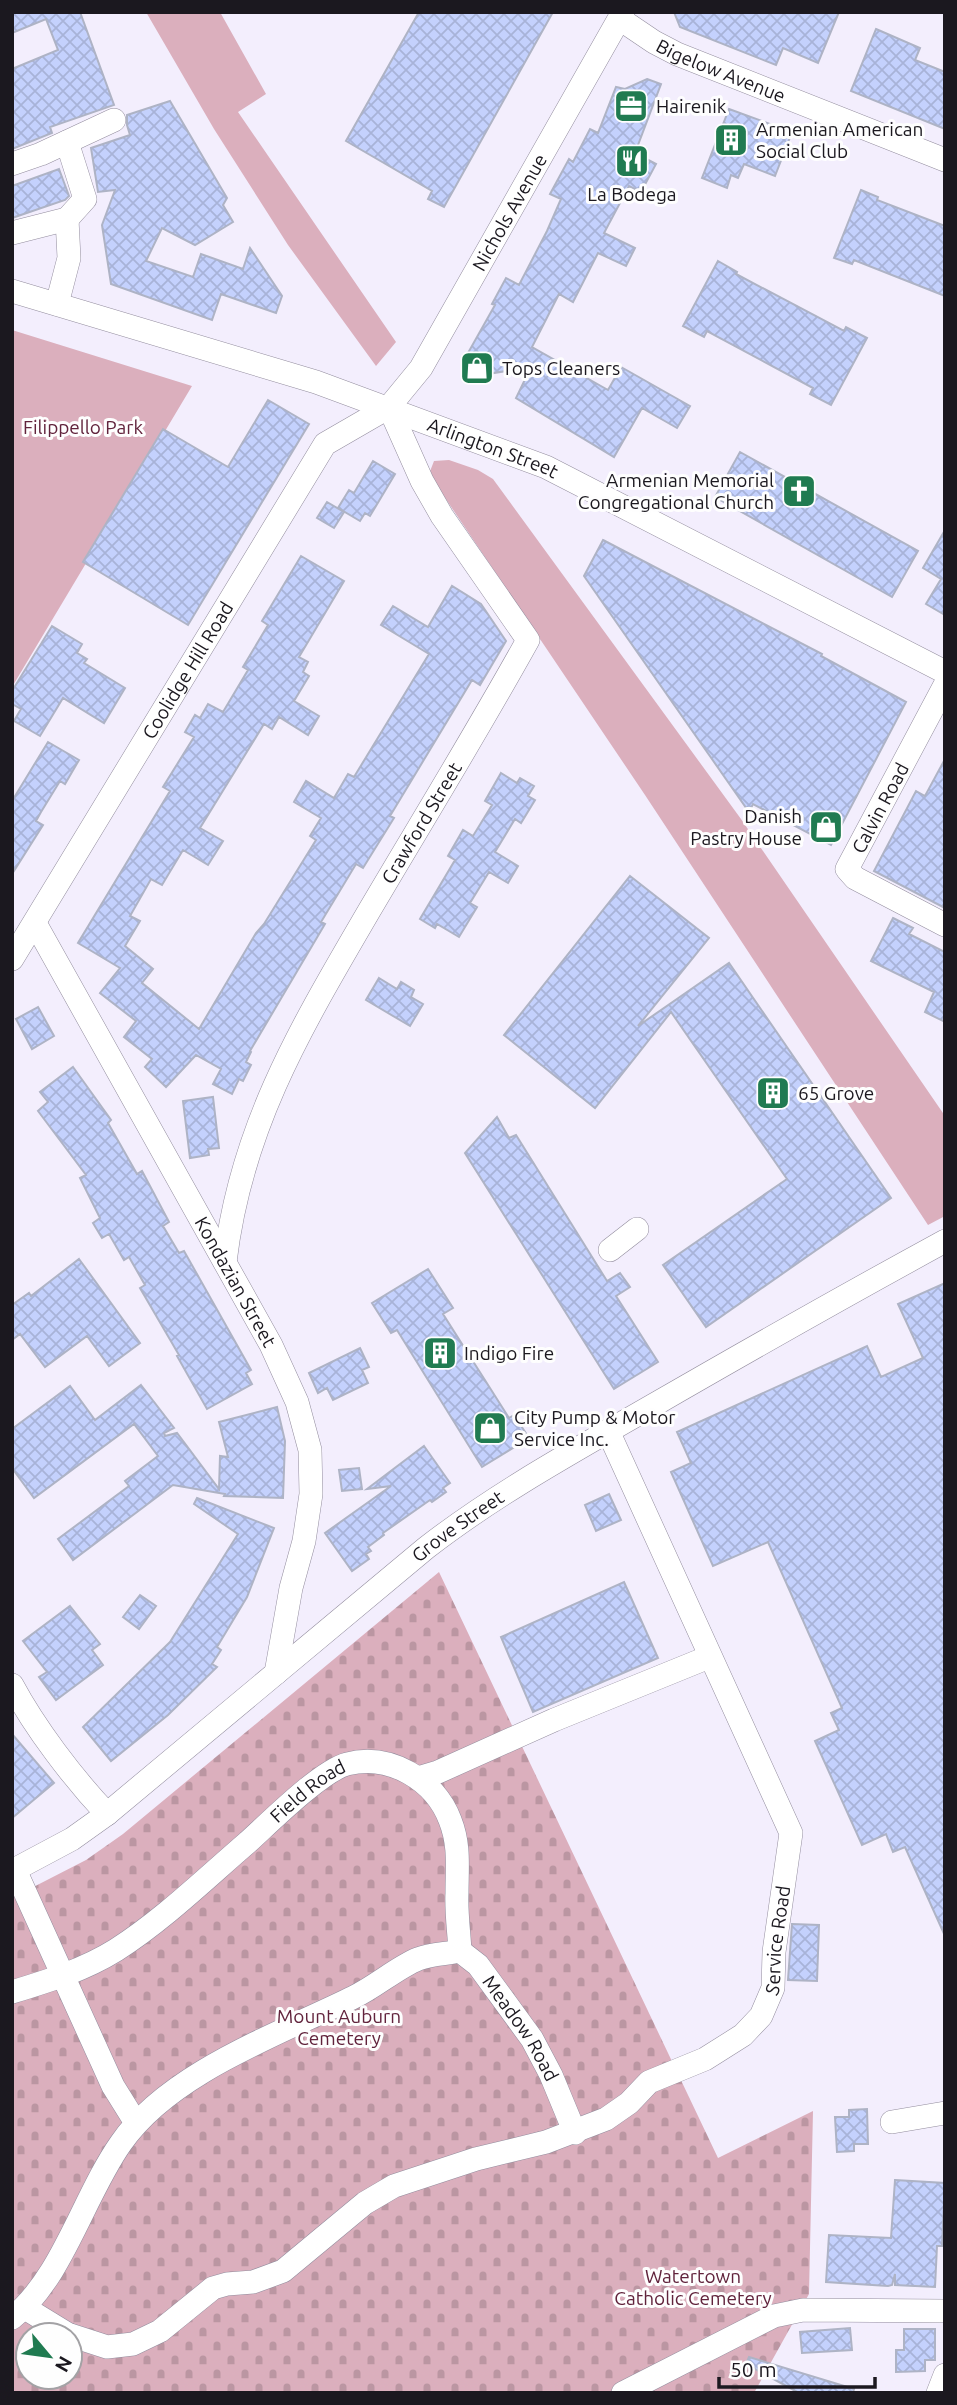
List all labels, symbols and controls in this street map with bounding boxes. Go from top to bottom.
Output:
street label: Bigelow Avenue [653,34,789,107]
office icon: Hairenik [612,87,650,125]
place label: Hairenik [656,95,727,117]
place label: Armenian American Social Club [756,118,923,162]
building icon: Armenian American Social Club [712,121,750,159]
restaurant icon: La Bodega [613,142,651,180]
street label: Nichols Avenue [468,150,551,275]
place label: La Bodega [587,183,677,205]
shop icon: Tops Cleaners [458,349,496,387]
place label: Tops Cleaners [502,357,620,379]
street label: Arlington Street [425,413,563,483]
park label: Filippello Park [23,416,143,438]
place label: Armenian Memorial Congregational Church [578,469,774,513]
church icon: Armenian Memorial Congregational Church [780,472,818,510]
street label: Coolidge Hill Road [138,598,238,743]
street label: Crawford Street [377,758,466,888]
street label: Calvin Road [847,759,913,857]
place label: Danish Pastry House [690,805,802,849]
shop icon: Danish Pastry House [807,808,845,846]
building icon: 65 Grove [754,1074,792,1112]
place label: 65 Grove [798,1082,874,1104]
street label: Kondazian Street [190,1213,281,1351]
building icon: Indigo Fire [421,1334,459,1372]
place label: Indigo Fire [464,1342,554,1364]
place label: City Pump & Motor Service Inc. [514,1406,675,1450]
shop icon: City Pump & Motor Service Inc. [471,1409,509,1447]
street label: Grove Street [407,1485,508,1566]
street label: Field Road [265,1755,349,1827]
street label: Service Road [760,1884,794,1998]
street label: Meadow Road [478,1971,563,2085]
park label: Mount Auburn Cemetery [277,2005,401,2049]
park label: Watertown Catholic Cemetery [614,2265,772,2309]
north arrow [14,2321,84,2391]
scale bar [719,2346,875,2390]
text: N [51,2353,77,2376]
text: 50 m [730,2357,777,2381]

